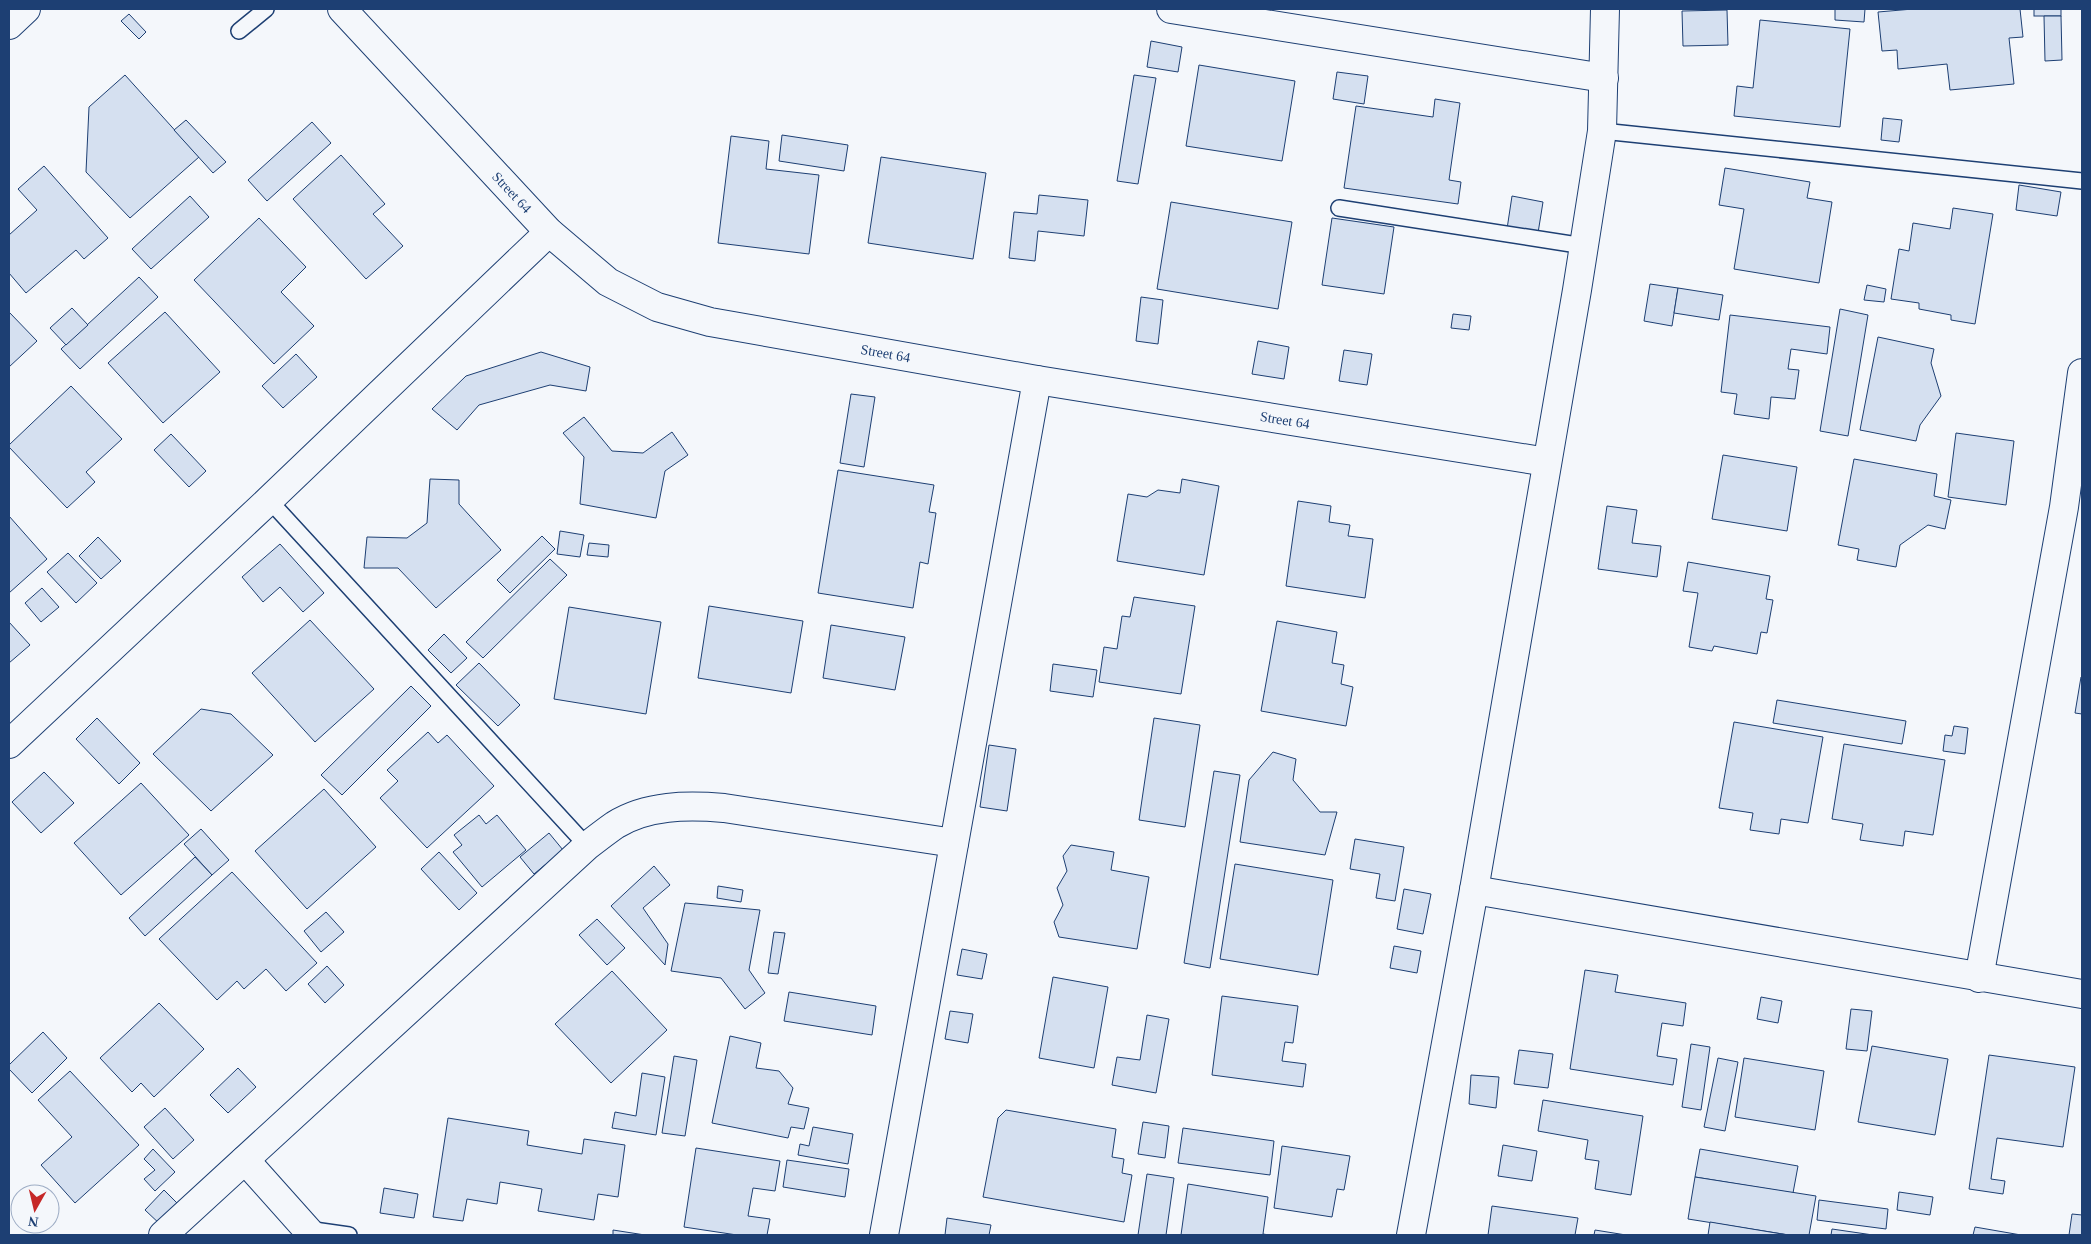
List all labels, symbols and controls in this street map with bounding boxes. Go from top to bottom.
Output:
street label: Street 64 [490,169,535,216]
street label: Street 64 [860,341,912,365]
street label: Street 64 [1259,408,1311,431]
north arrow [10,1184,60,1234]
text: N [27,1213,39,1230]

